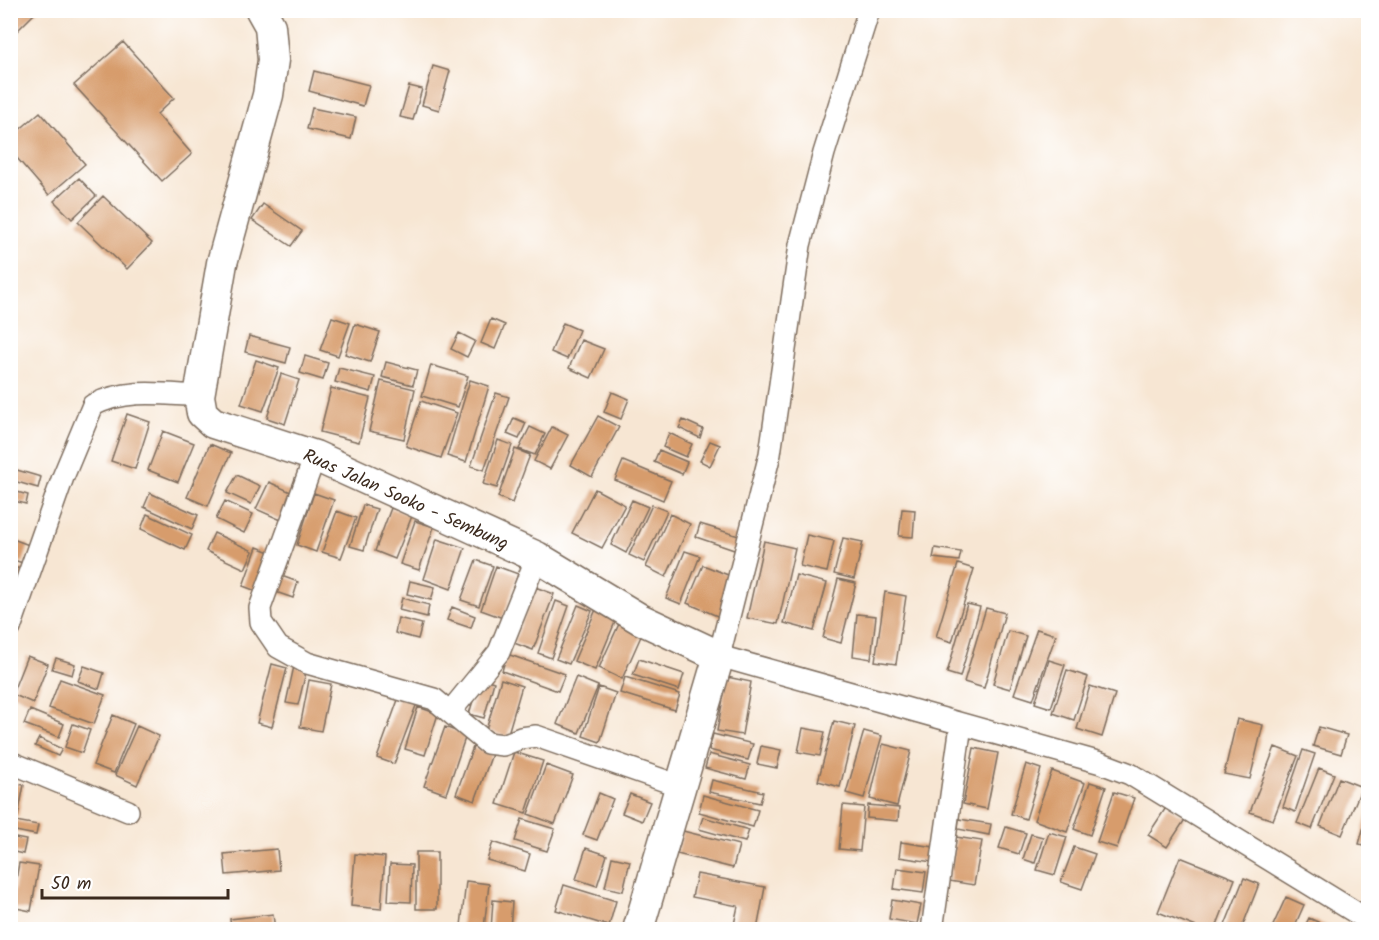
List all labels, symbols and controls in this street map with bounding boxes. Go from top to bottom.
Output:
street label: Ruas Jalan Sooko - Sembung [298,442,513,559]
scale bar [42,862,228,900]
text: 50 m [51,870,91,899]

